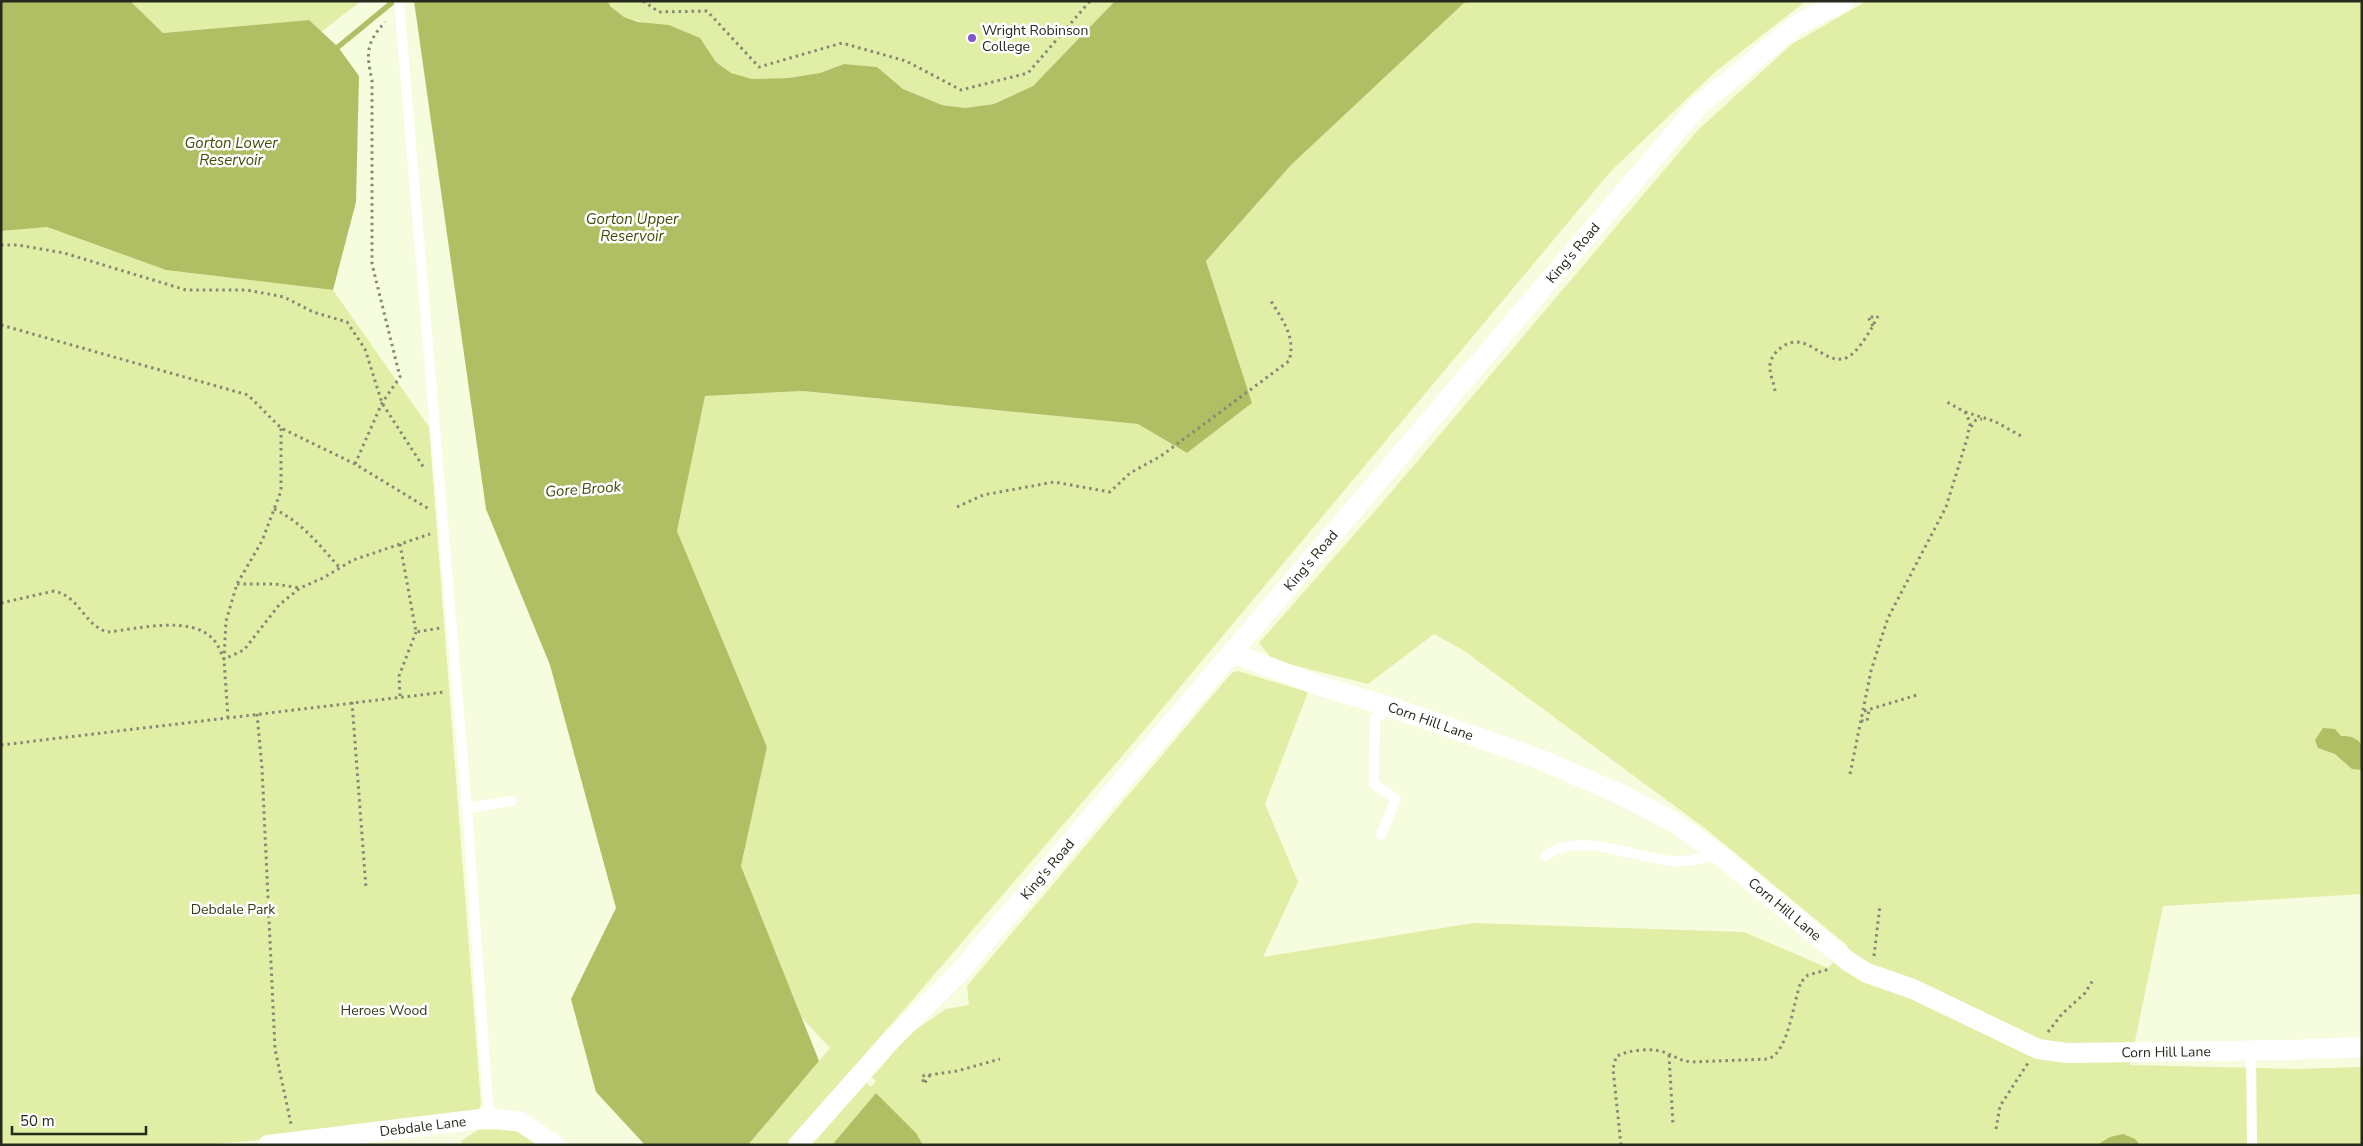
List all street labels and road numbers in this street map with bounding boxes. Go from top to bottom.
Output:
street label: King's Road [1541,218,1604,287]
street label: King's Road [1279,526,1342,595]
street label: Corn Hill Lane [1385,697,1476,745]
street label: King's Road [1016,835,1079,904]
street label: Corn Hill Lane [1744,873,1826,945]
street label: Corn Hill Lane [2121,1042,2211,1062]
street label: Debdale Lane [378,1111,467,1141]

